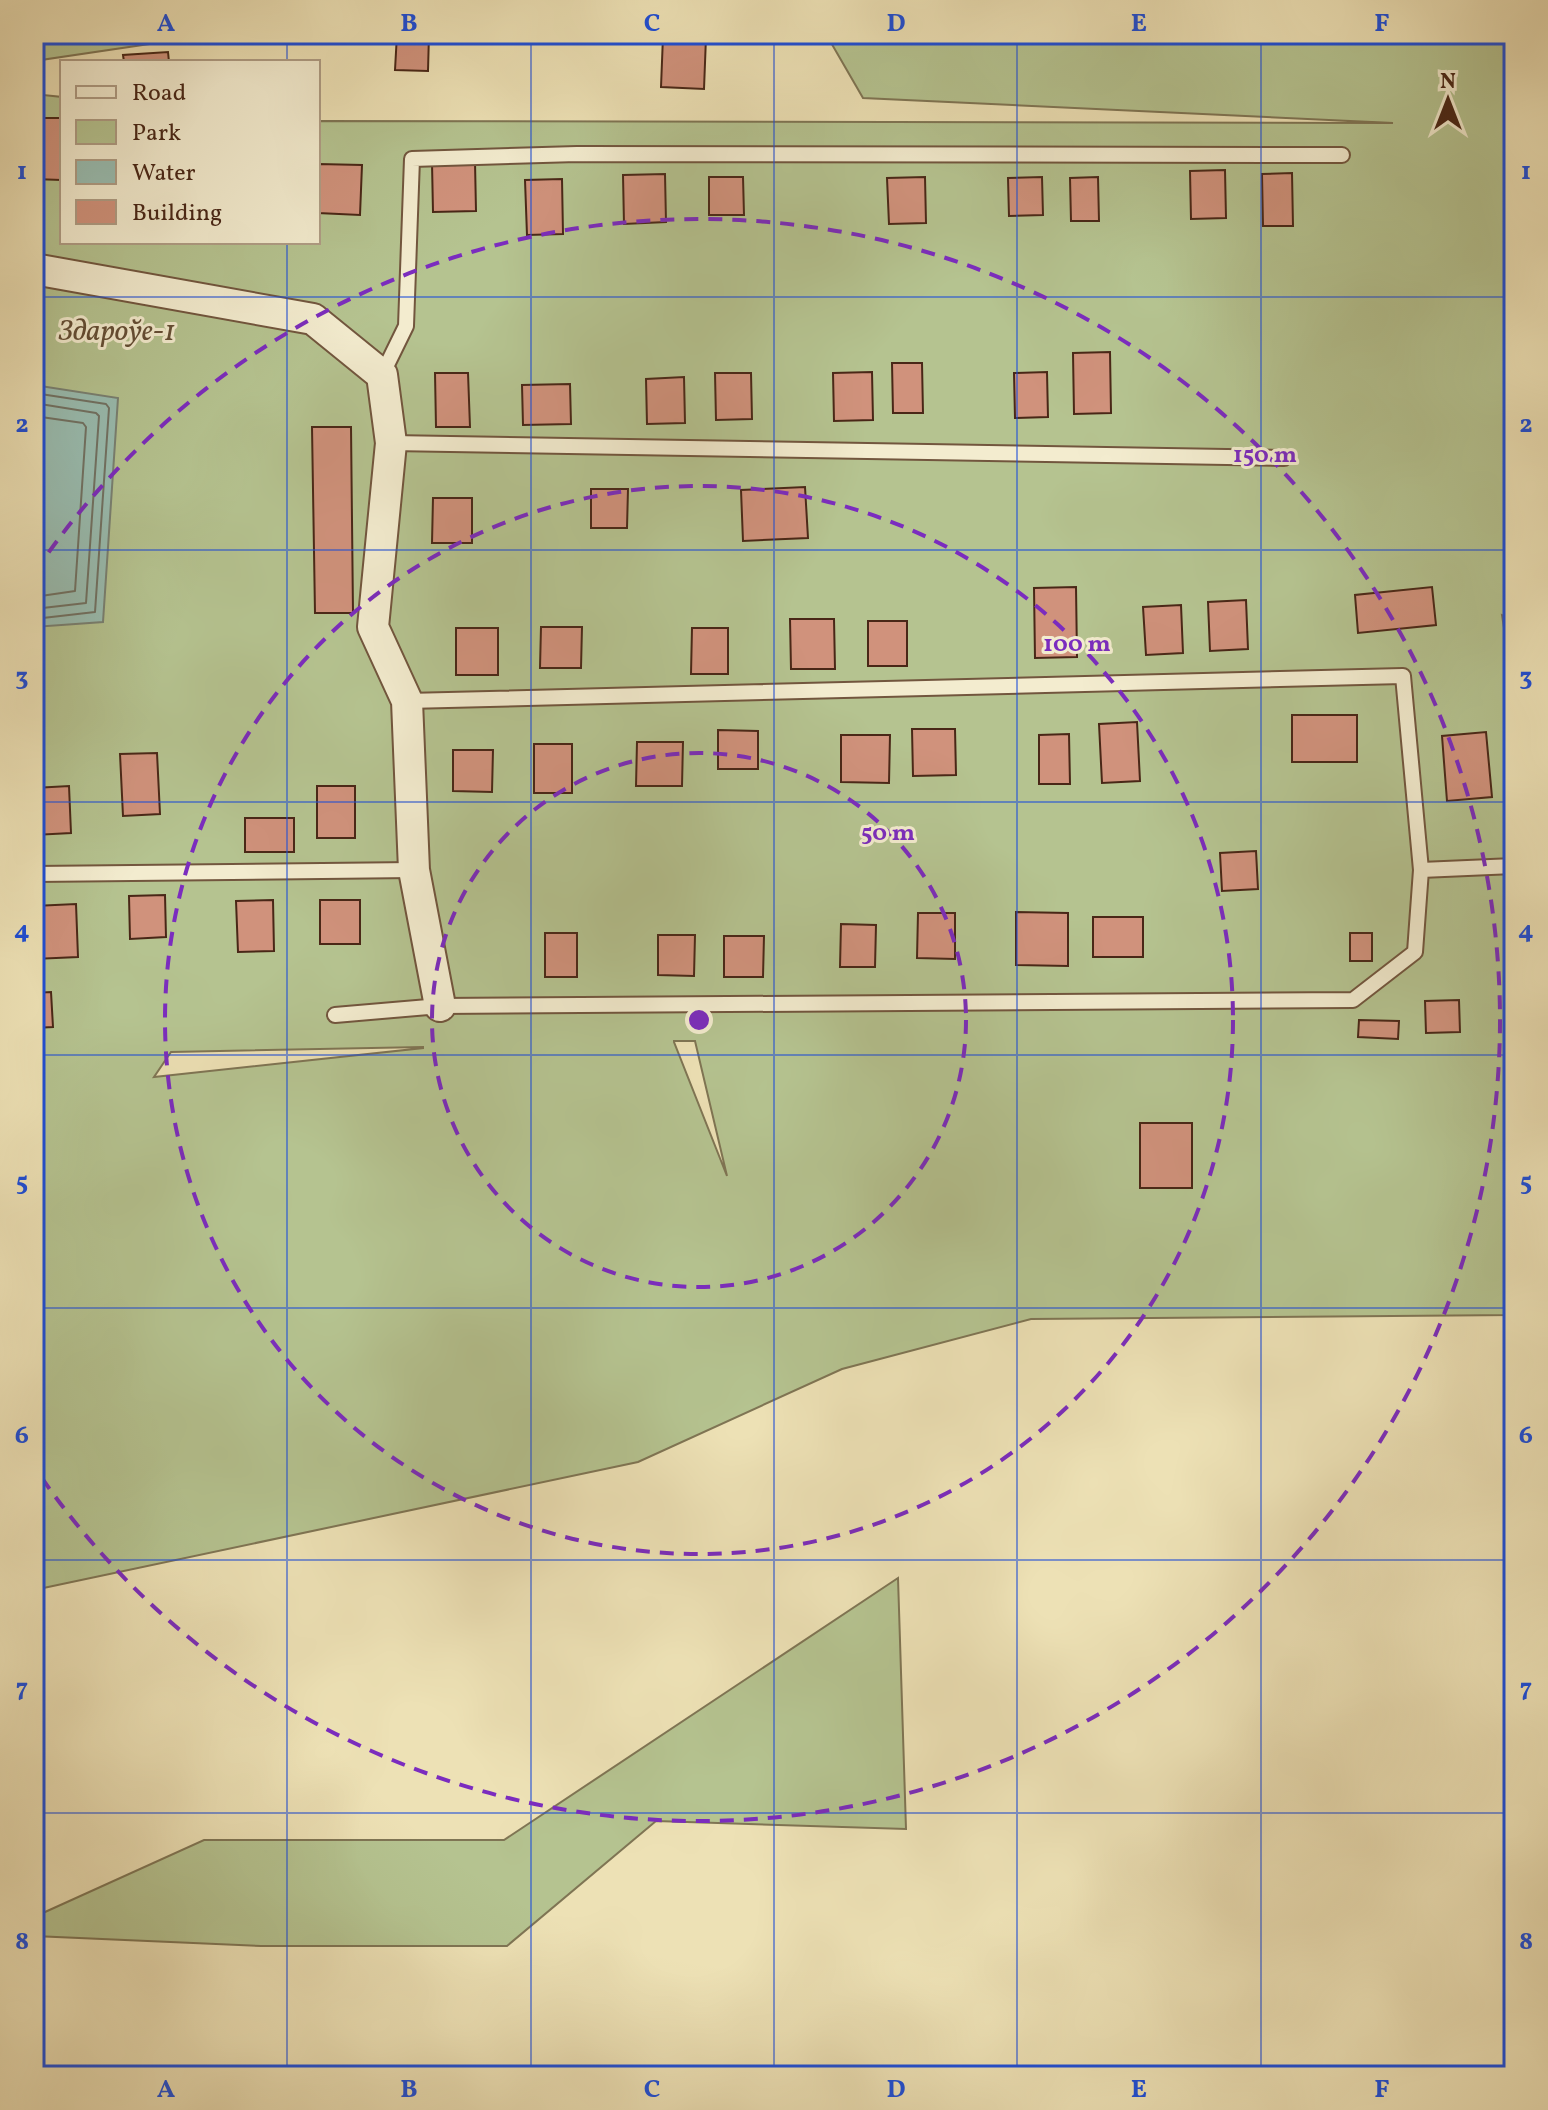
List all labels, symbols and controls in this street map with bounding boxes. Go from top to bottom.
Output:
text: A [157,6,176,42]
text: B [400,6,418,42]
text: C [644,6,660,42]
text: D [886,6,906,42]
text: E [1131,6,1147,42]
text: F [1374,6,1390,42]
legend [60,60,320,244]
north arrow [1408,60,1488,140]
text: N [1440,67,1456,98]
text: Road [132,77,186,111]
text: Park [132,117,181,151]
text: 1 [17,154,27,190]
text: 1 [1521,154,1531,190]
text: Water [132,157,196,191]
text: Building [132,197,222,231]
park label: Здароўе-1 [58,311,175,353]
text: 2 [15,407,29,443]
text: 2 [1519,407,1533,443]
text: 150 m [1233,439,1297,473]
text: 100 m [1043,628,1111,662]
text: 3 [15,660,29,696]
text: 3 [1519,660,1533,696]
text: 50 m [861,817,915,851]
text: 4 [14,913,30,949]
text: 4 [1518,913,1534,949]
centre of rings [685,1006,713,1034]
text: 5 [16,1165,28,1201]
text: 5 [1520,1165,1532,1201]
text: 6 [15,1418,29,1454]
text: 6 [1519,1418,1533,1454]
text: 7 [16,1671,28,1707]
text: 7 [1520,1671,1532,1707]
text: 8 [15,1924,29,1960]
text: 8 [1519,1924,1533,1960]
text: A [157,2072,176,2108]
text: B [400,2072,418,2108]
text: C [644,2072,660,2108]
text: D [886,2072,906,2108]
text: E [1131,2072,1147,2108]
text: F [1374,2072,1390,2108]

